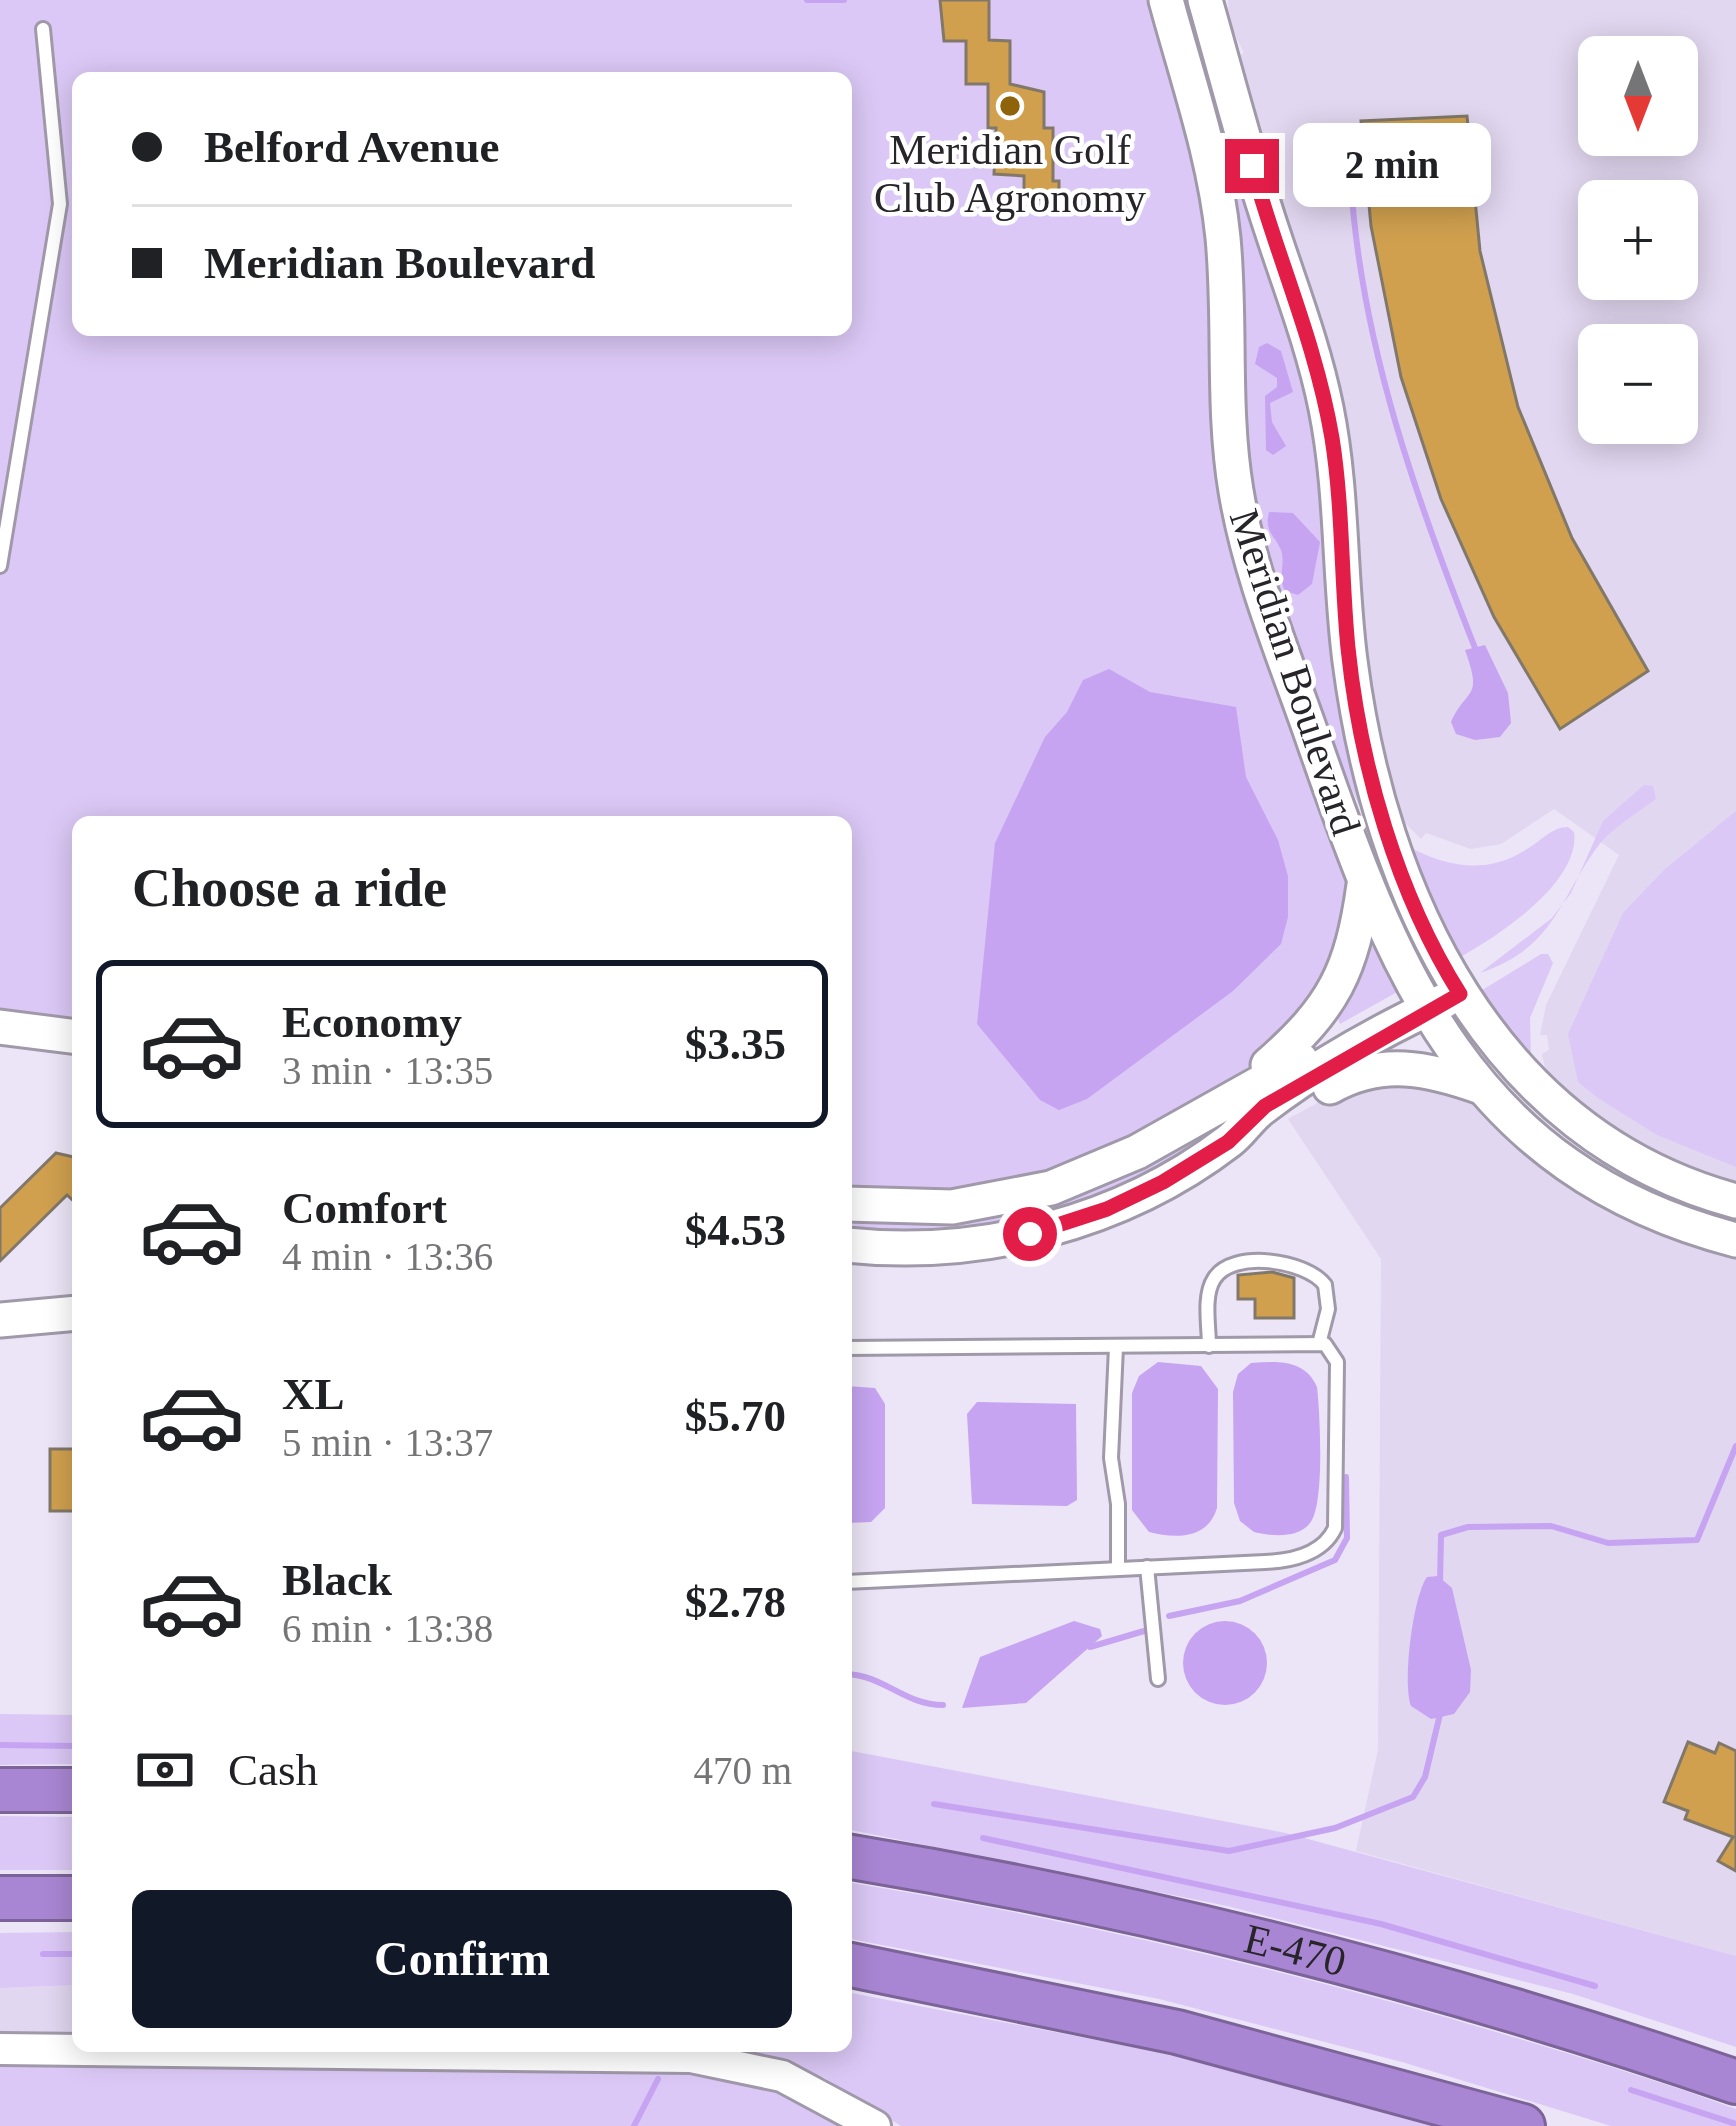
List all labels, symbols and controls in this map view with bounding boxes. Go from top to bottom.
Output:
north arrow [1578,36,1698,156]
map controls [1578,36,1698,444]
marker: Meridian Golf Club Agronomy [997,93,1023,119]
text: Belford Avenue [204,122,499,172]
callout: 2 min [1294,124,1492,208]
place label: Meridian Golf Club Agronomy [874,127,1146,221]
route end [1225,139,1279,193]
text: 2 min [1345,143,1439,186]
button: + [1578,180,1698,300]
text: Meridian Boulevard [204,238,595,288]
button: − [1578,324,1698,444]
street label: Meridian Boulevard [1221,503,1369,841]
text: Choose a ride [132,858,447,918]
icon: car [138,990,246,1098]
text: Economy [282,997,462,1047]
text: $3.35 [685,1019,786,1069]
text: 3 min · 13:35 [282,1049,493,1092]
icon: car [138,1176,246,1284]
text: Comfort [282,1183,447,1233]
text: $4.53 [685,1205,786,1255]
route start [1003,1207,1057,1261]
text: 4 min · 13:36 [282,1235,493,1278]
icon: car [138,1362,246,1470]
text: XL [282,1369,345,1419]
text: $5.70 [685,1391,786,1441]
text: 5 min · 13:37 [282,1421,493,1464]
icon: car [138,1548,246,1656]
text: Black [282,1555,392,1605]
text: $2.78 [685,1577,786,1627]
text: 6 min · 13:38 [282,1607,493,1650]
icon: cash [132,1737,198,1803]
text: Cash [228,1745,318,1795]
text: 470 m [693,1749,792,1792]
button: Confirm [132,1890,792,2028]
street label: E-470 [1240,1915,1351,1985]

